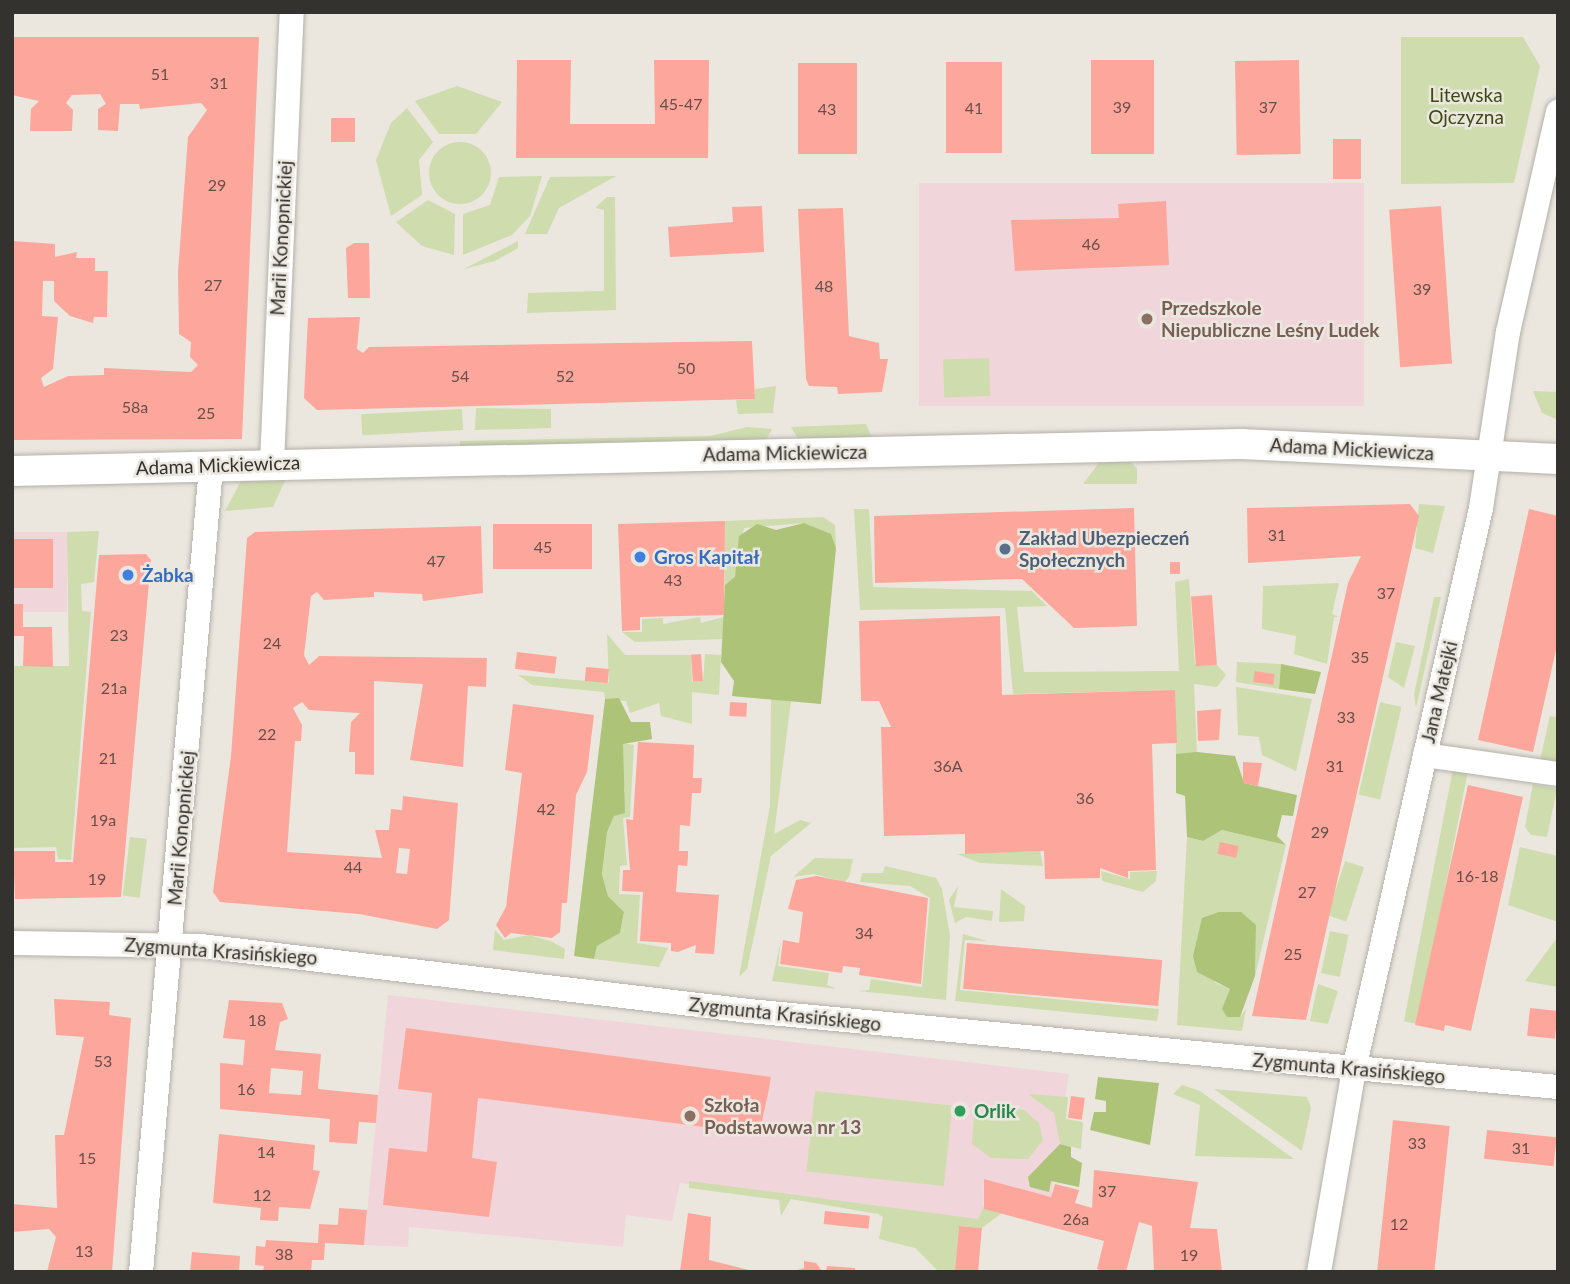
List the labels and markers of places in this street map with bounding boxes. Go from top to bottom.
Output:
place label: Przedszkole Niepubliczne Leśny Ludek [1161,297,1380,341]
marker: Przedszkole Niepubliczne Leśny Ludek [1139,311,1155,327]
place label: Zakład Ubezpieczeń Społecznych [1019,527,1190,571]
marker: Zakład Ubezpieczeń Społecznych [997,541,1013,557]
place label: Gros Kapitał [654,546,760,568]
marker: Gros Kapitał [632,549,648,565]
place label: Żabka [142,564,194,586]
marker: Żabka [120,567,136,583]
place label: Szkoła Podstawowa nr 13 [704,1094,862,1138]
place label: Orlik [974,1100,1016,1122]
marker: Orlik [952,1103,968,1119]
marker: Szkoła Podstawowa nr 13 [682,1108,698,1124]

